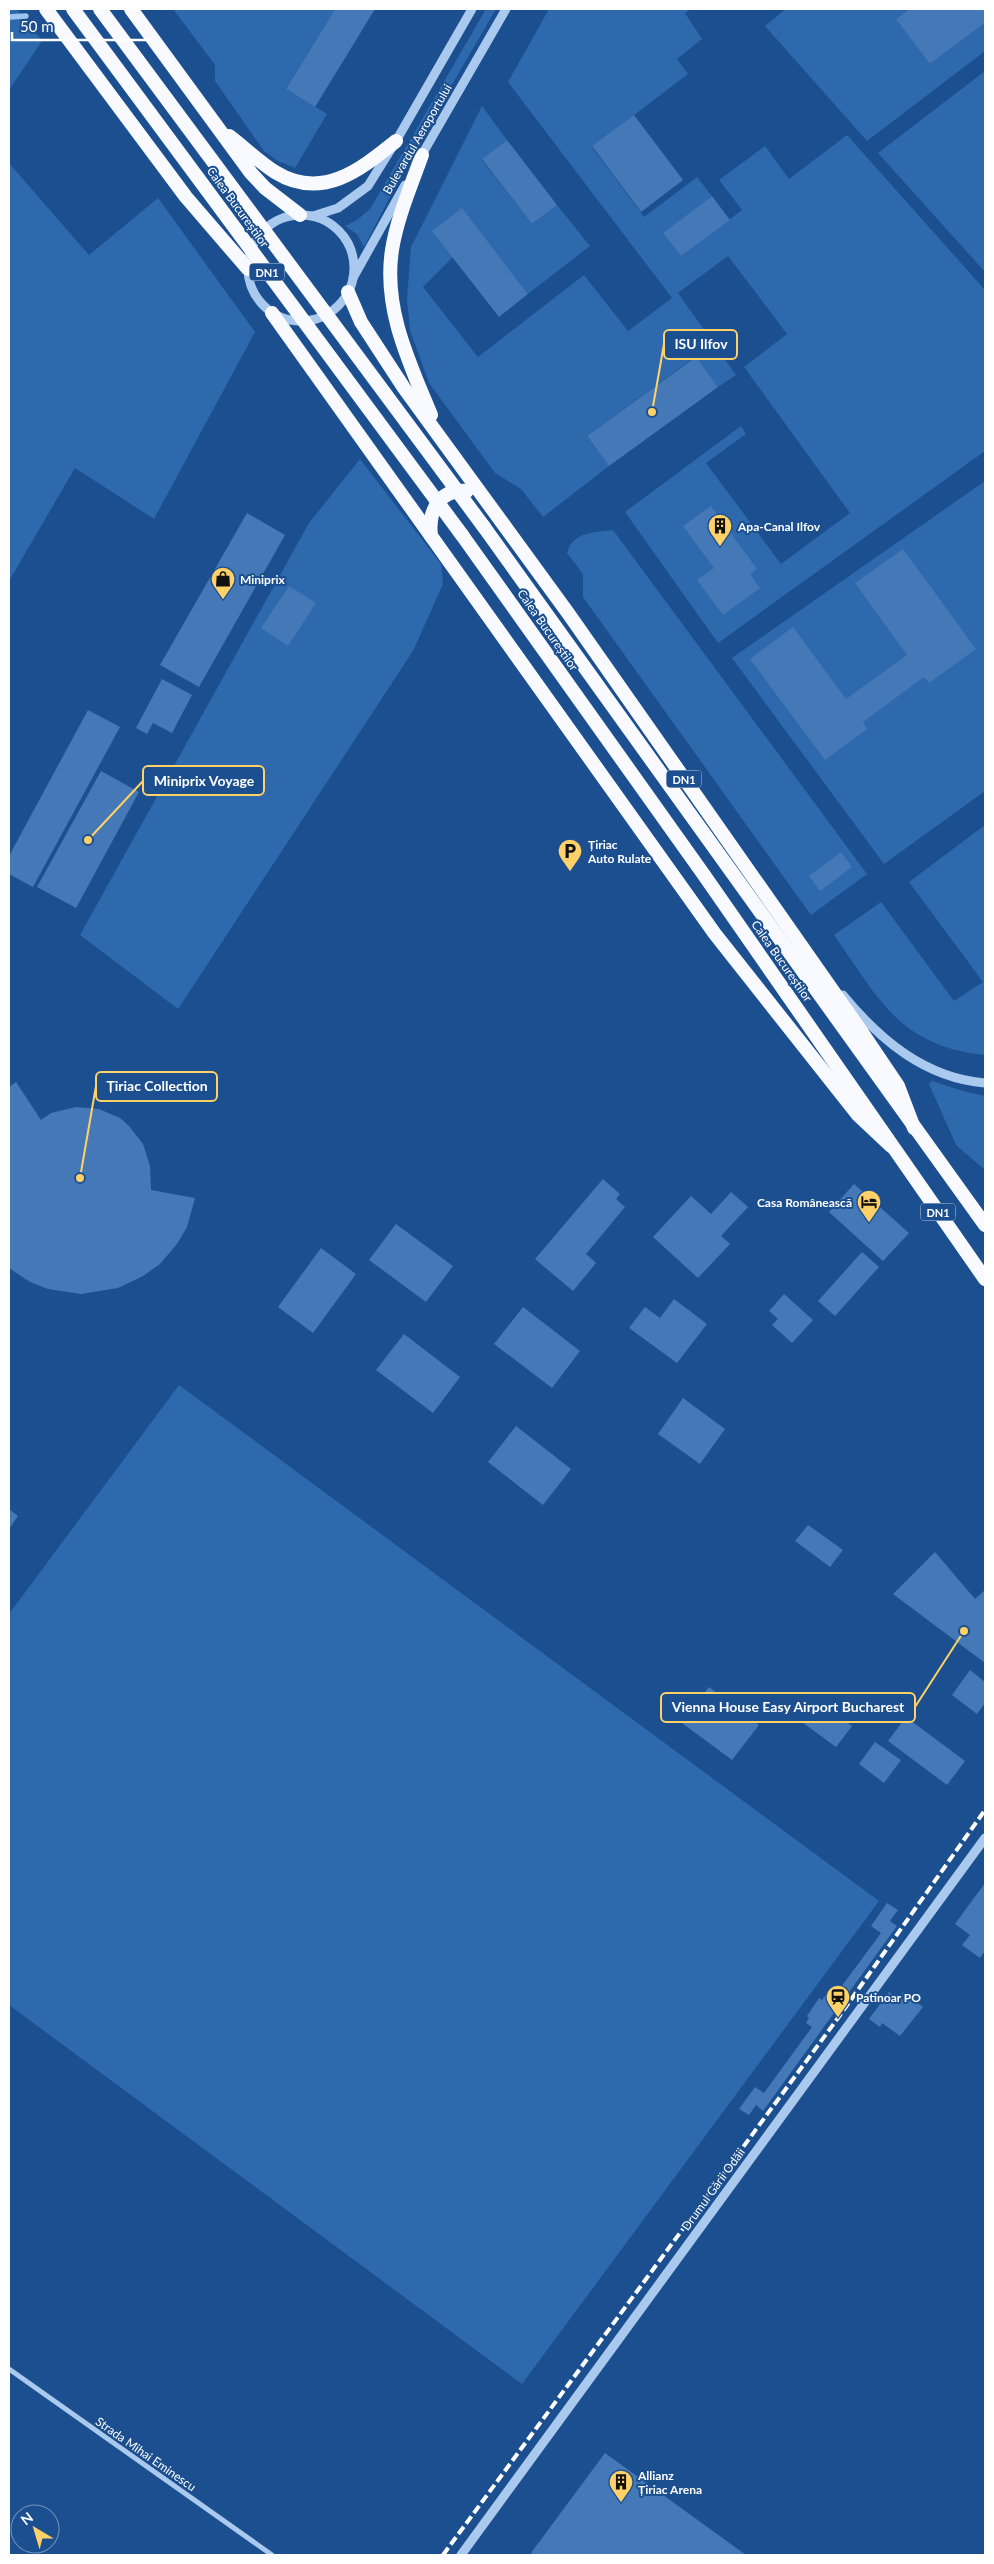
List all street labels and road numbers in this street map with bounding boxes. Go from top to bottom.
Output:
street label: Bulevardul Aeroportului [379,81,455,197]
street label: Calea Bucureștilor [204,164,273,251]
road number: DN1 [250,264,284,280]
street label: Calea Bucureștilor [514,586,582,674]
road number: DN1 [666,771,702,788]
street label: Calea Bucureștilor [748,917,816,1005]
road number: DN1 [920,1204,956,1220]
street label: Drumul Gării Odăii [678,2145,748,2233]
street label: Strada Mihai Eminescu [93,2414,199,2494]

